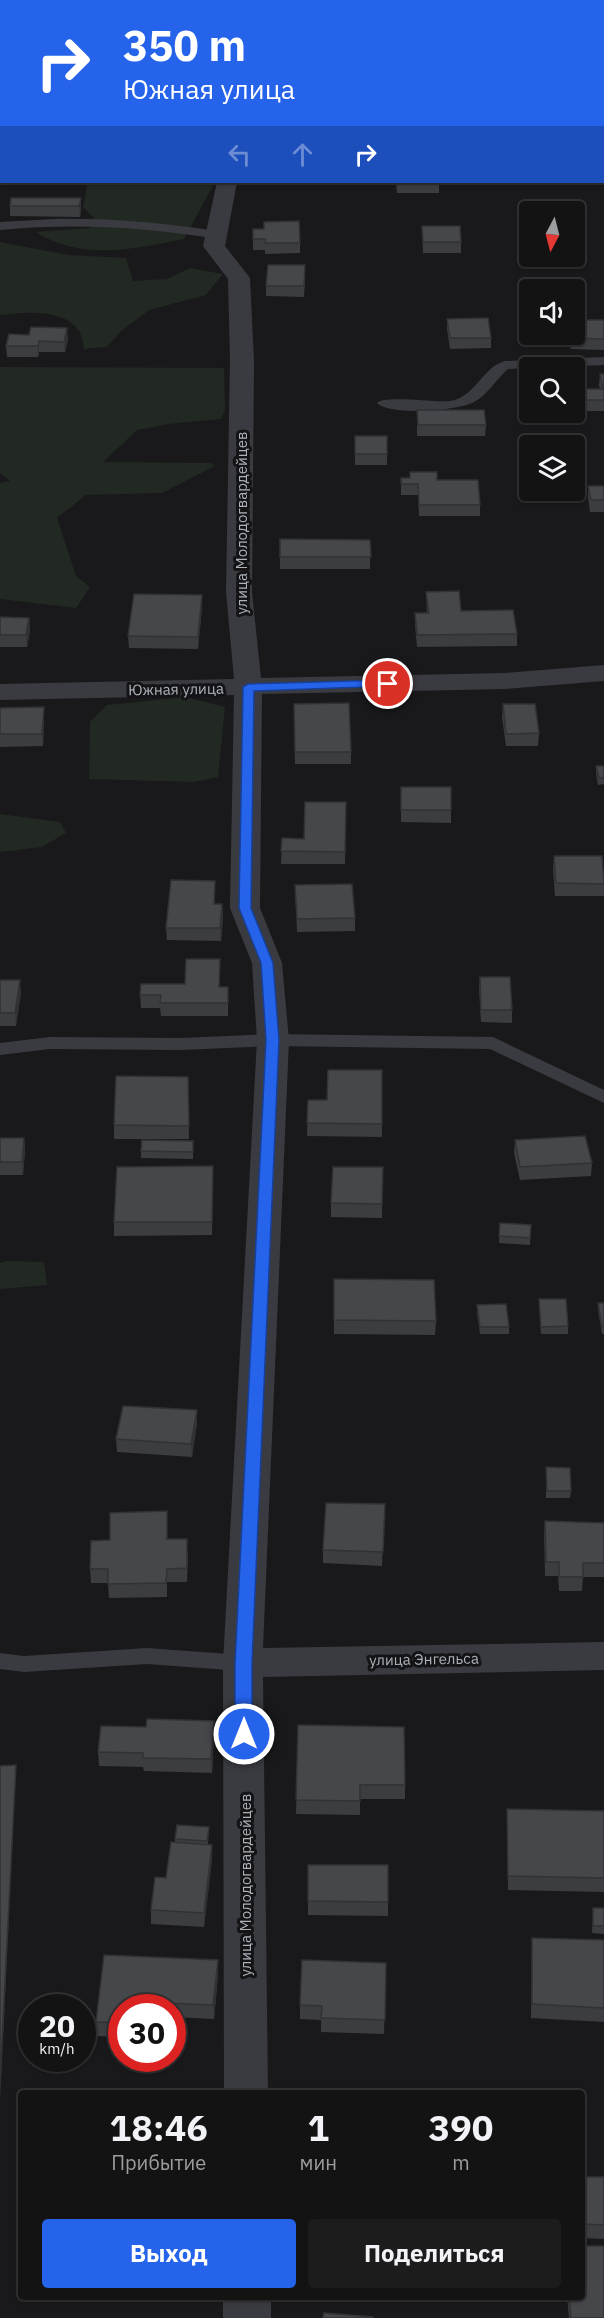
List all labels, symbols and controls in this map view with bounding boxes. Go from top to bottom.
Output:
text: 350 m [123,18,246,73]
icon: right [24,24,102,102]
text: Южная улица [123,71,295,106]
icon: left [223,138,256,171]
icon: ahead [286,138,319,171]
icon: right [349,138,382,171]
north arrow [519,201,585,267]
map controls [519,201,585,501]
button: sound [519,279,585,345]
button: search [519,357,585,423]
street label: улица Молодогвардейцев [232,432,251,614]
button: layers [519,435,585,501]
pin [362,658,413,709]
icon: arrive [371,667,404,700]
street label: Южная улица [128,679,224,699]
street label: улица Энгельса [369,1649,479,1669]
position arrow [212,1702,276,1766]
street label: улица Молодогвардейцев [236,1794,255,1976]
speed limit sign: 30 [108,1994,186,2072]
text: 20 [39,2006,75,2045]
text: km/h [39,2039,75,2058]
text: 18:46 [110,2104,208,2151]
text: 1 [307,2104,329,2151]
text: 390 [429,2104,493,2151]
text: Прибытие [111,2149,206,2176]
text: мин [300,2149,337,2176]
text: m [452,2149,470,2176]
button: Выход [42,2219,296,2288]
button: Поделиться [308,2219,561,2288]

